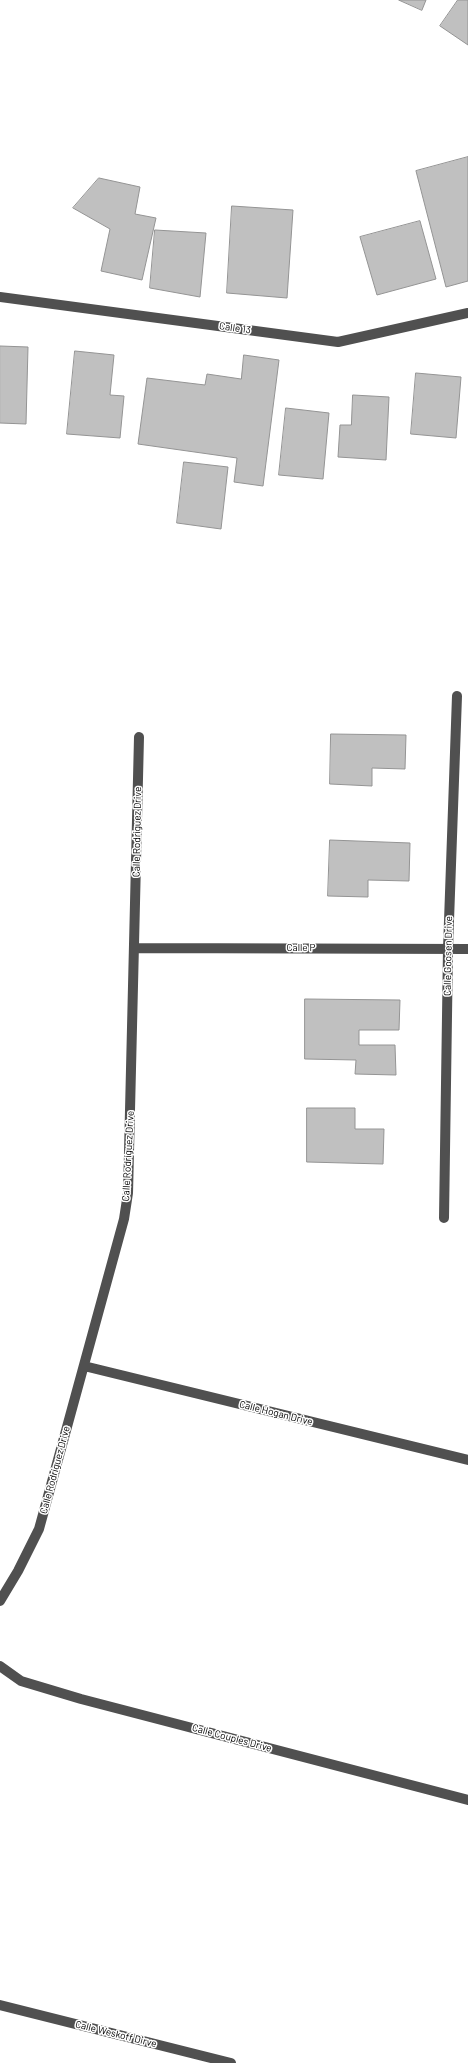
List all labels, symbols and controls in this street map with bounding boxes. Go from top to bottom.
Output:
street label: Calle 13 [218,320,252,336]
street label: Calle Rodríguez Drive [130,787,144,877]
street label: Calle Goosen Drive [441,916,455,996]
street label: Calle P [287,942,315,954]
street label: Calle Rodríguez Drive [120,1110,136,1202]
street label: Calle Hogan Drive [238,1398,314,1428]
street label: Calle Rodríguez Drive [37,1425,73,1515]
street label: Calle Couples Drive [191,1722,273,1754]
street label: Calle Weskoff Dirve [74,2018,158,2050]

